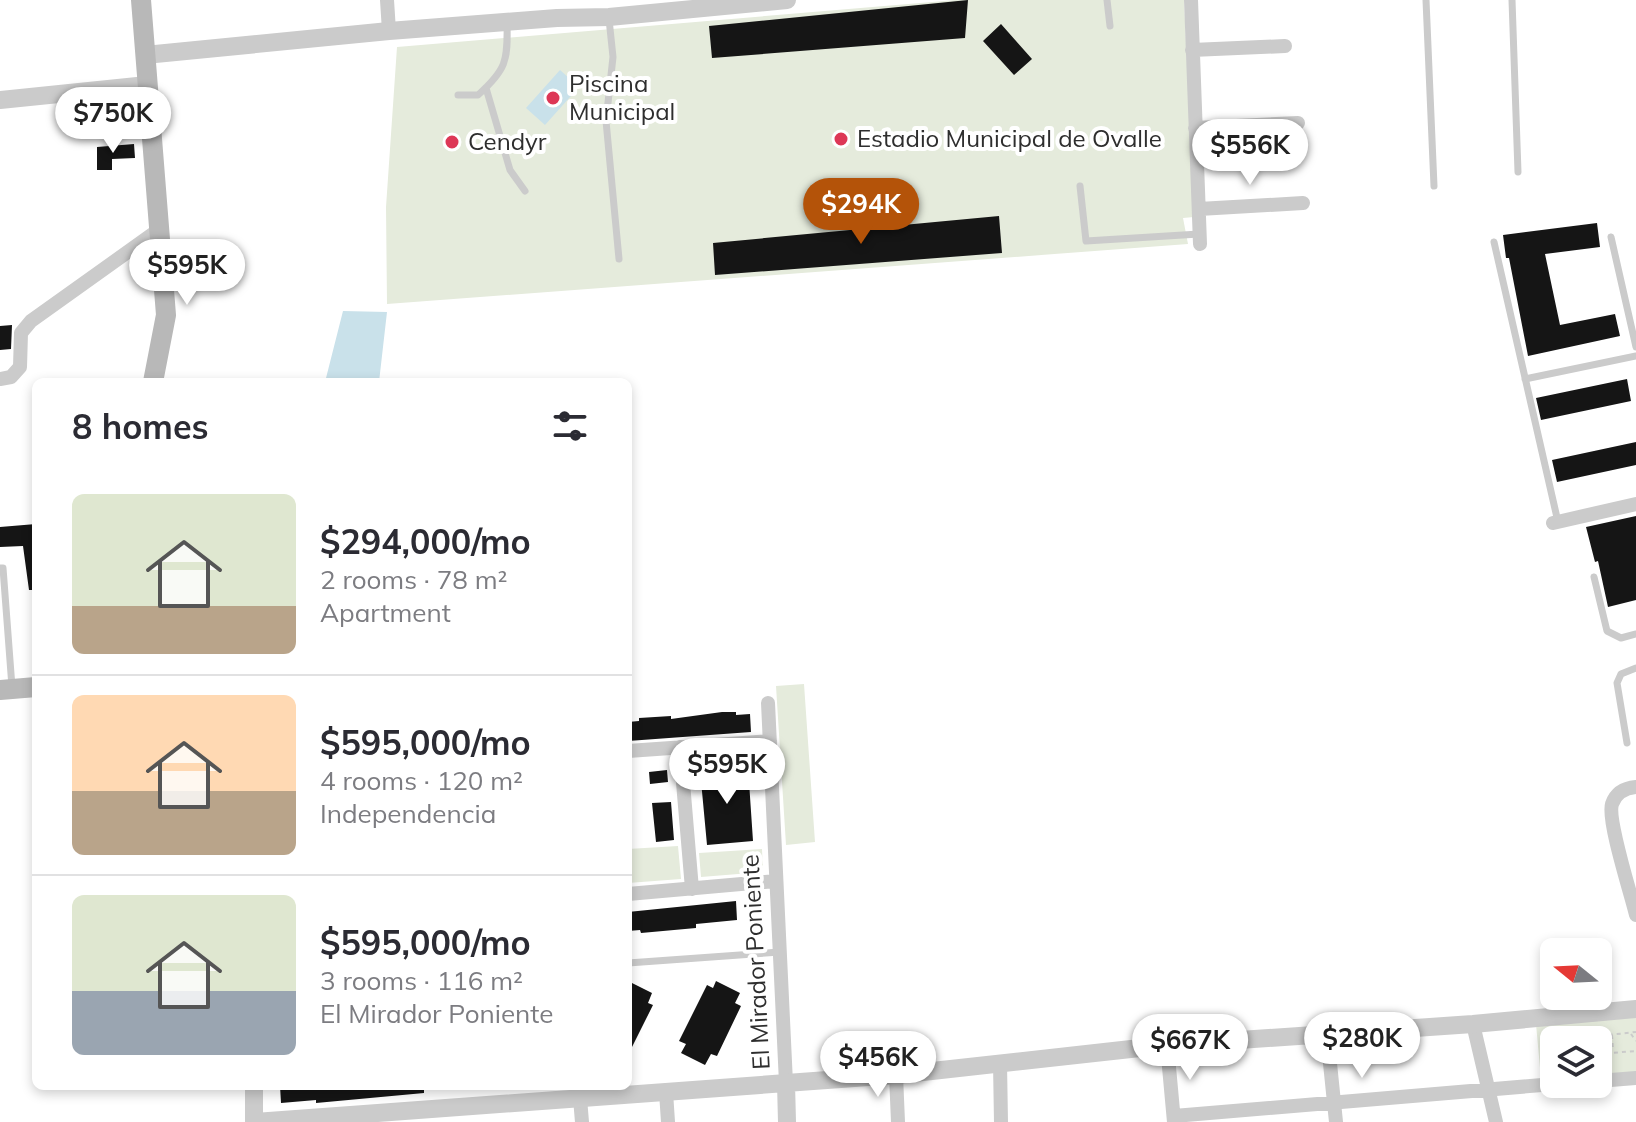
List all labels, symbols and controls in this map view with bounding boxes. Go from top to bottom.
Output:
place label: Piscina Municipal [569,68,675,126]
pin: $750K [57,87,169,155]
marker: Piscina Municipal [544,89,562,107]
text: $750K [73,96,153,129]
pin: $556K [1194,119,1306,187]
place label: Estadio Municipal de Ovalle [857,123,1162,153]
place label: Cendyr [468,126,547,156]
text: $556K [1210,128,1290,161]
marker: Estadio Municipal de Ovalle [832,130,850,148]
marker: Cendyr [443,133,461,151]
pin: $294K [805,178,917,246]
text: $294K [821,187,901,220]
pin: $595K [131,239,243,307]
text: $595K [147,248,227,281]
icon: filters [548,404,592,448]
text: 8 homes [72,405,209,448]
text: $294,000/mo [320,520,531,563]
icon: home [136,526,232,622]
text: 2 rooms · 78 m² [320,563,507,596]
text: Apartment [320,596,451,629]
text: $595,000/mo [320,721,531,764]
icon: home [136,727,232,823]
pin: $595K [671,738,783,806]
text: $595K [687,747,767,780]
text: 4 rooms · 120 m² [320,764,523,797]
text: Independencia [320,797,496,830]
street label: El Mirador Poniente [734,854,776,1070]
text: $595,000/mo [320,921,531,964]
icon: home [136,927,232,1023]
north arrow [1540,938,1612,1010]
map controls [1540,938,1612,1098]
text: 3 rooms · 116 m² [320,964,523,997]
text: El Mirador Poniente [320,997,553,1030]
pin: $280K [1306,1012,1418,1080]
pin: $667K [1134,1014,1246,1082]
text: $280K [1322,1021,1402,1054]
text: $667K [1150,1023,1230,1056]
button: layers [1540,1026,1612,1098]
pin: $456K [822,1031,934,1099]
text: $456K [838,1040,918,1073]

